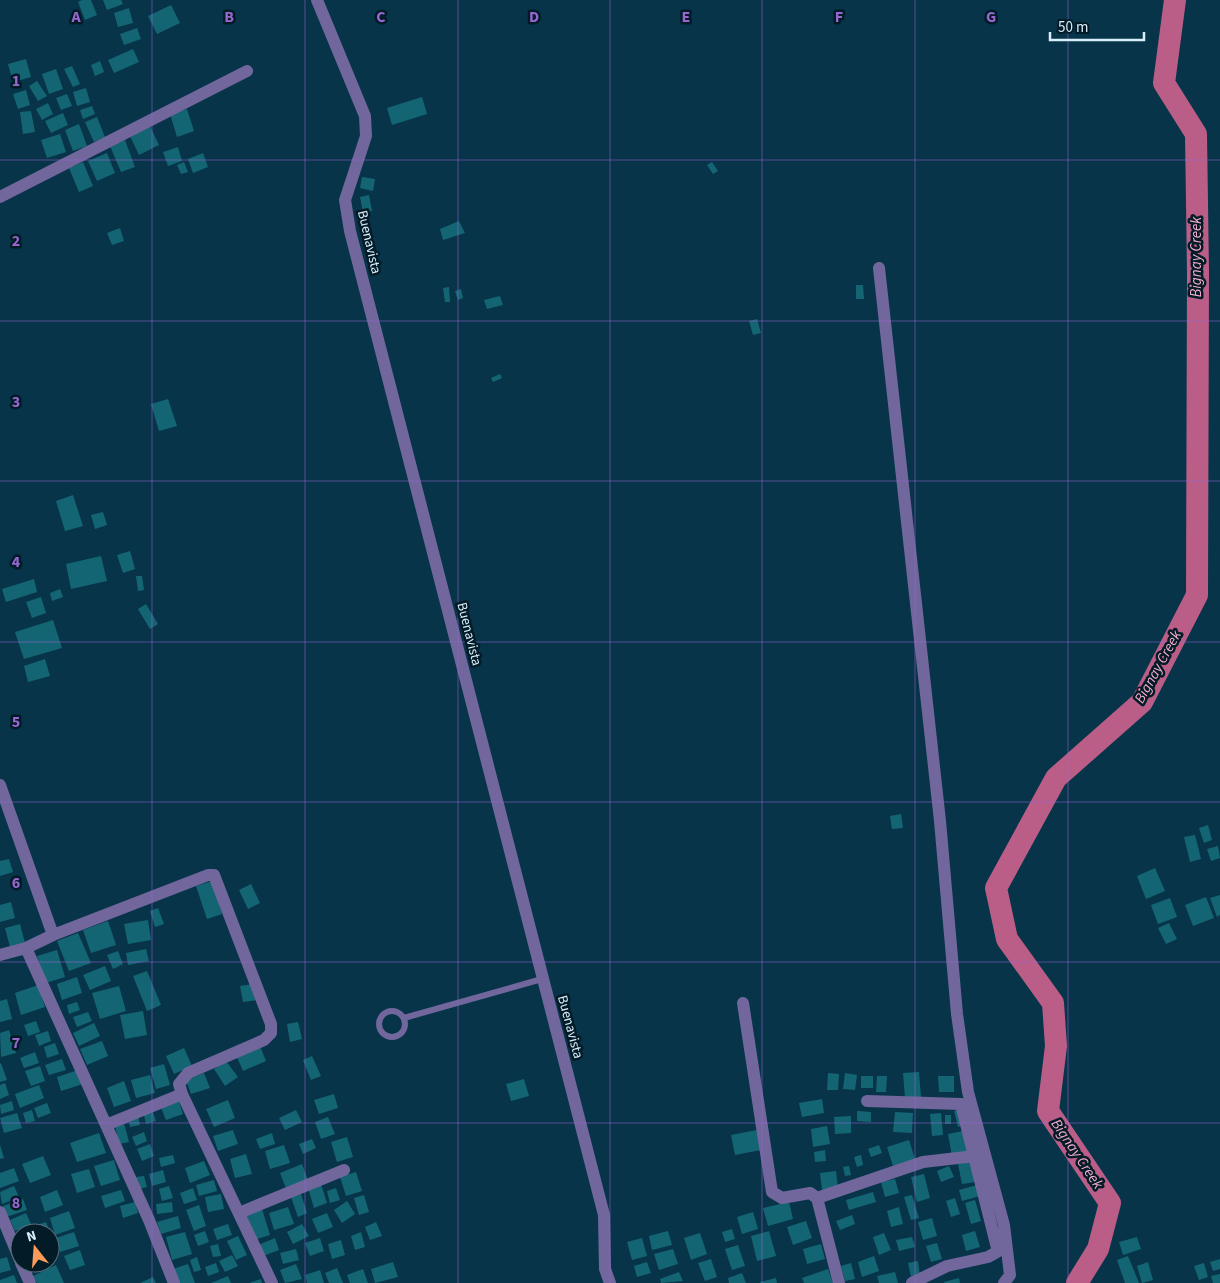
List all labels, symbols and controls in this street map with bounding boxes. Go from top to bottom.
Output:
text: A [70,6,81,28]
text: B [224,6,234,28]
text: C [376,6,386,28]
text: D [529,6,539,28]
text: E [682,6,690,28]
text: F [835,6,843,28]
text: G [986,6,996,28]
scale bar [1050,10,1144,42]
text: 50 m [1058,17,1088,38]
text: 1 [12,70,20,92]
street label: Buenavista [352,208,386,276]
water label: Bignay Creek [1186,216,1207,297]
text: 2 [12,230,20,252]
text: 3 [12,391,20,413]
text: 4 [12,551,21,573]
street label: Buenavista [451,600,487,668]
water label: Bignay Creek [1129,626,1187,707]
text: 5 [12,711,20,733]
text: 6 [12,872,20,894]
street label: Buenavista [552,993,588,1061]
text: 7 [12,1032,20,1054]
water label: Bignay Creek [1046,1115,1109,1194]
text: 8 [12,1192,20,1214]
north arrow [10,1223,60,1273]
text: N [24,1226,39,1247]

